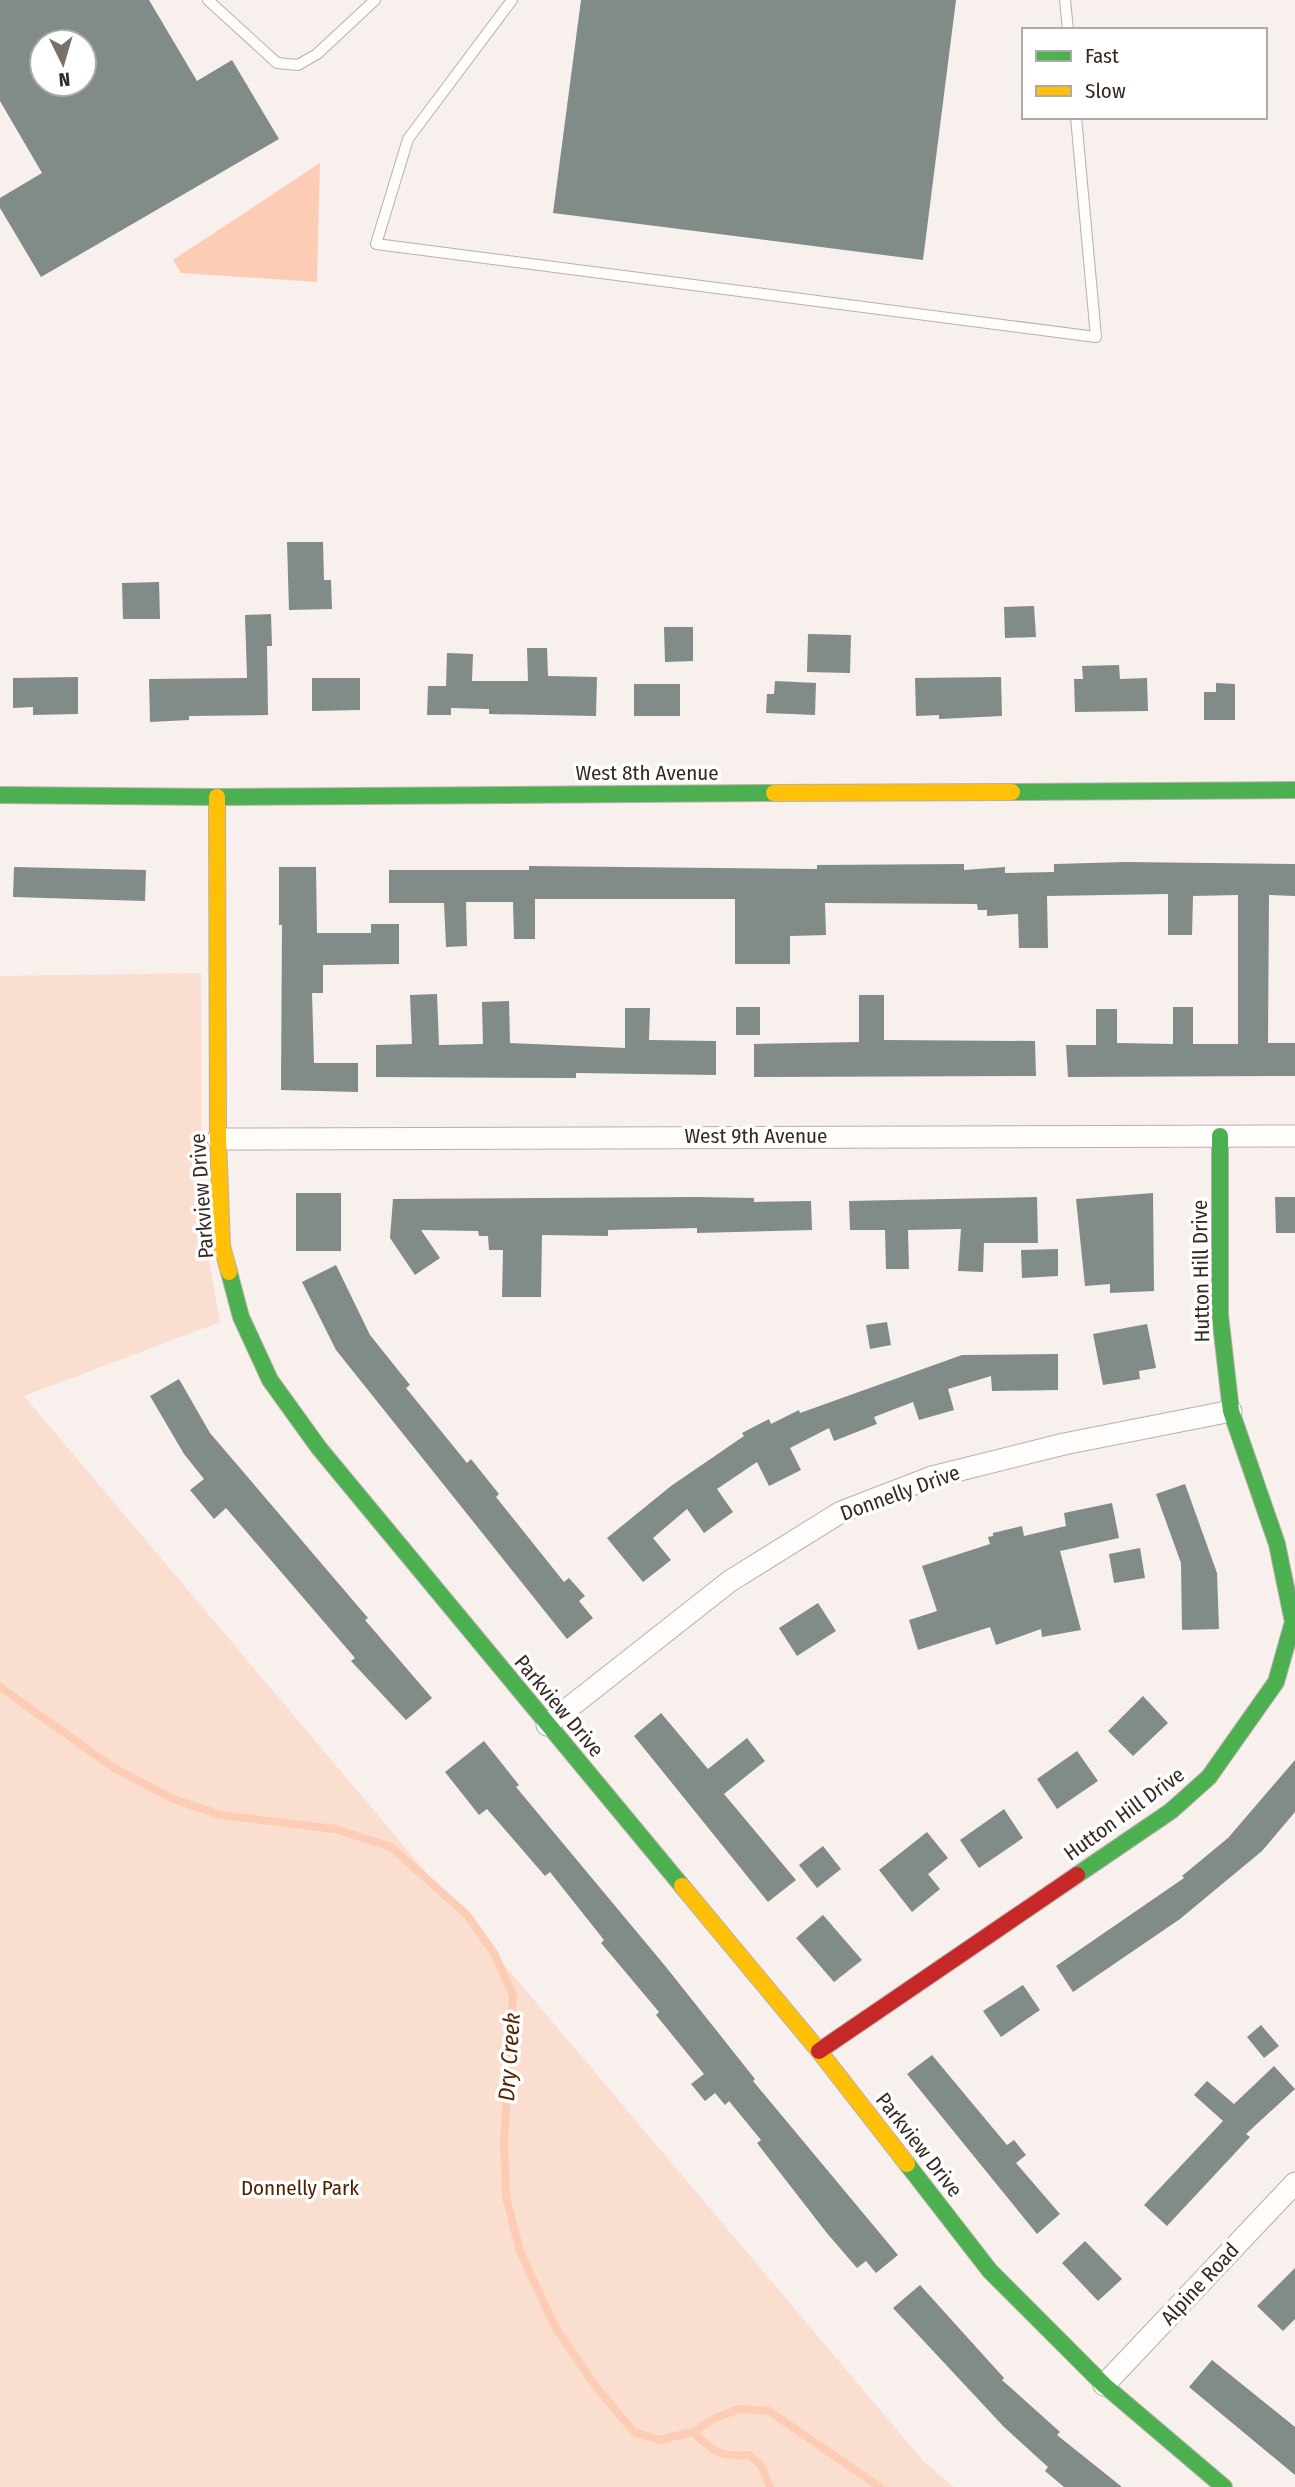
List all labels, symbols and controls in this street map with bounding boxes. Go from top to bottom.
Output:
north arrow [28,28,98,98]
legend [1022,28,1267,119]
text: Fast [1085,43,1119,69]
text: N [58,67,71,91]
text: Slow [1085,78,1126,104]
street label: West 8th Avenue [575,760,719,786]
street label: West 9th Avenue [685,1123,827,1149]
street label: Parkview Drive [185,1133,219,1259]
street label: Hutton Hill Drive [1187,1199,1215,1343]
street label: Donnelly Drive [837,1459,963,1527]
street label: Parkview Drive [509,1650,609,1762]
street label: Hutton Hill Drive [1059,1762,1189,1866]
water label: Dry Creek [492,2012,526,2102]
street label: Parkview Drive [870,2088,968,2202]
park label: Donnelly Park [241,2175,359,2201]
street label: Alpine Road [1155,2237,1245,2331]

